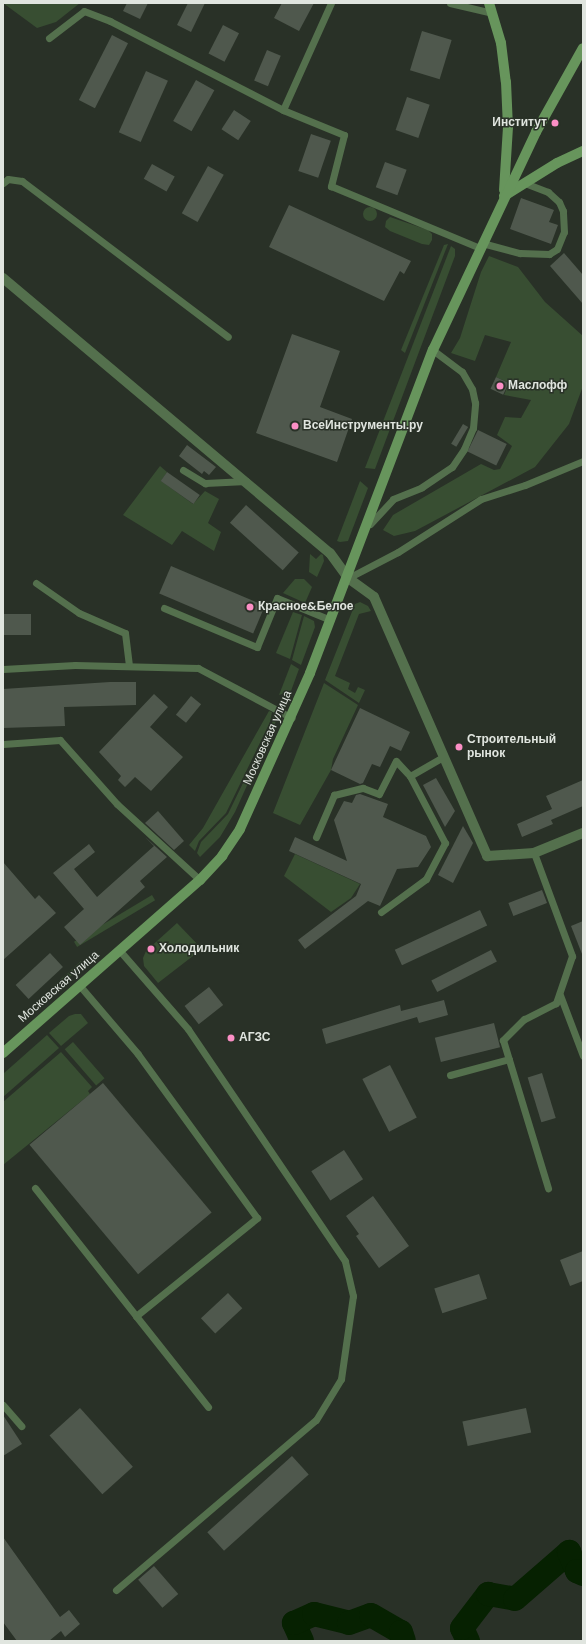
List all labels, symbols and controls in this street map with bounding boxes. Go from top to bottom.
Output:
place label: Институт [492,116,547,130]
marker: Институт [550,118,560,128]
place label: Маслофф [508,379,567,393]
marker: Маслофф [495,381,505,391]
place label: ВсеИнструменты.ру [303,419,423,433]
marker: ВсеИнструменты.ру [290,421,300,431]
place label: Красное&Белое [258,600,353,614]
marker: Красное&Белое [245,602,255,612]
street label: Московская улица [241,688,295,788]
place label: Строительный рынок [467,733,556,761]
marker: Строительный рынок [454,742,464,752]
place label: Холодильник [159,942,239,956]
marker: Холодильник [146,944,156,954]
street label: Московская улица [16,948,102,1026]
place label: АГЗС [239,1031,270,1045]
marker: АГЗС [226,1033,236,1043]

